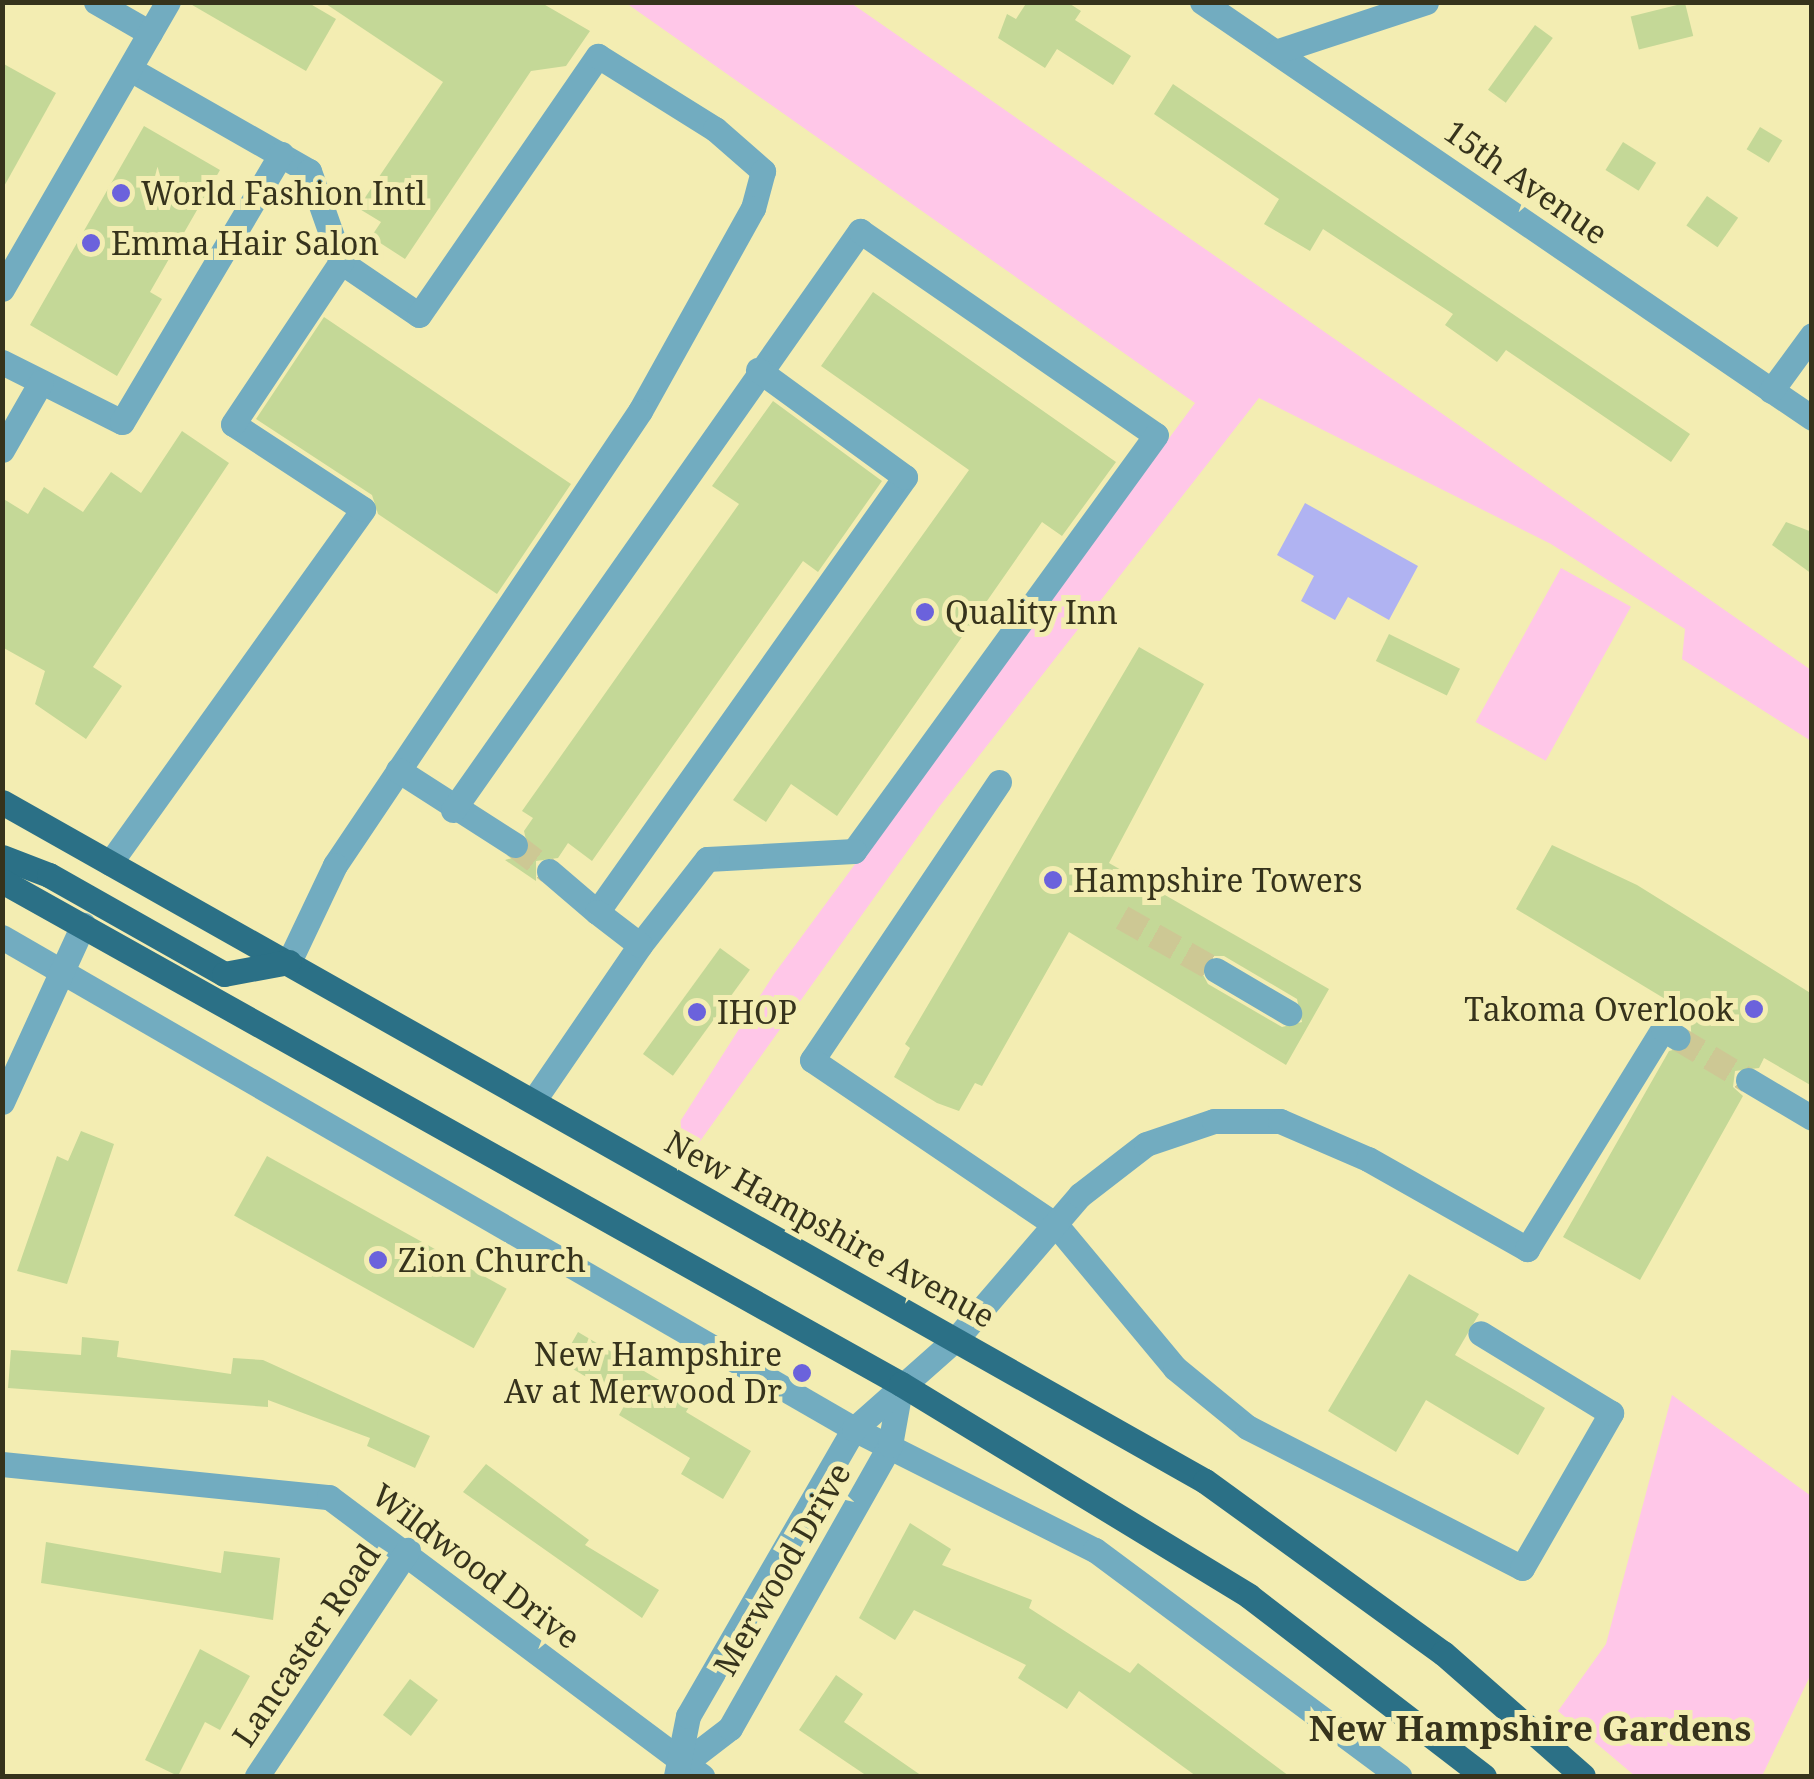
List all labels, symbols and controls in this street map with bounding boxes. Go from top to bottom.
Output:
street label: 15th Avenue [1437,112,1615,252]
place label: World Fashion Intl [141,174,426,212]
marker: World Fashion Intl [110,182,132,204]
place label: Emma Hair Salon [111,224,379,262]
marker: Emma Hair Salon [80,232,102,254]
place label: Quality Inn [945,593,1118,631]
marker: Quality Inn [914,601,936,623]
place label: Hampshire Towers [1073,861,1362,899]
marker: Hampshire Towers [1042,869,1064,891]
place label: Takoma Overlook [1464,990,1734,1028]
place label: IHOP [717,993,797,1031]
marker: Takoma Overlook [1743,998,1765,1020]
marker: IHOP [686,1001,708,1023]
street label: New Hampshire Avenue [659,1122,1001,1336]
place label: Zion Church [398,1241,586,1279]
marker: Zion Church [367,1249,389,1271]
place label: New Hampshire Av at Merwood Dr [504,1336,782,1411]
marker: New Hampshire Av at Merwood Dr [791,1362,813,1384]
street label: Merwood Drive [706,1456,858,1682]
street label: Wildwood Drive [365,1475,587,1657]
street label: Lancaster Road [224,1537,388,1753]
district label: New Hampshire Gardens [1309,1707,1751,1749]

